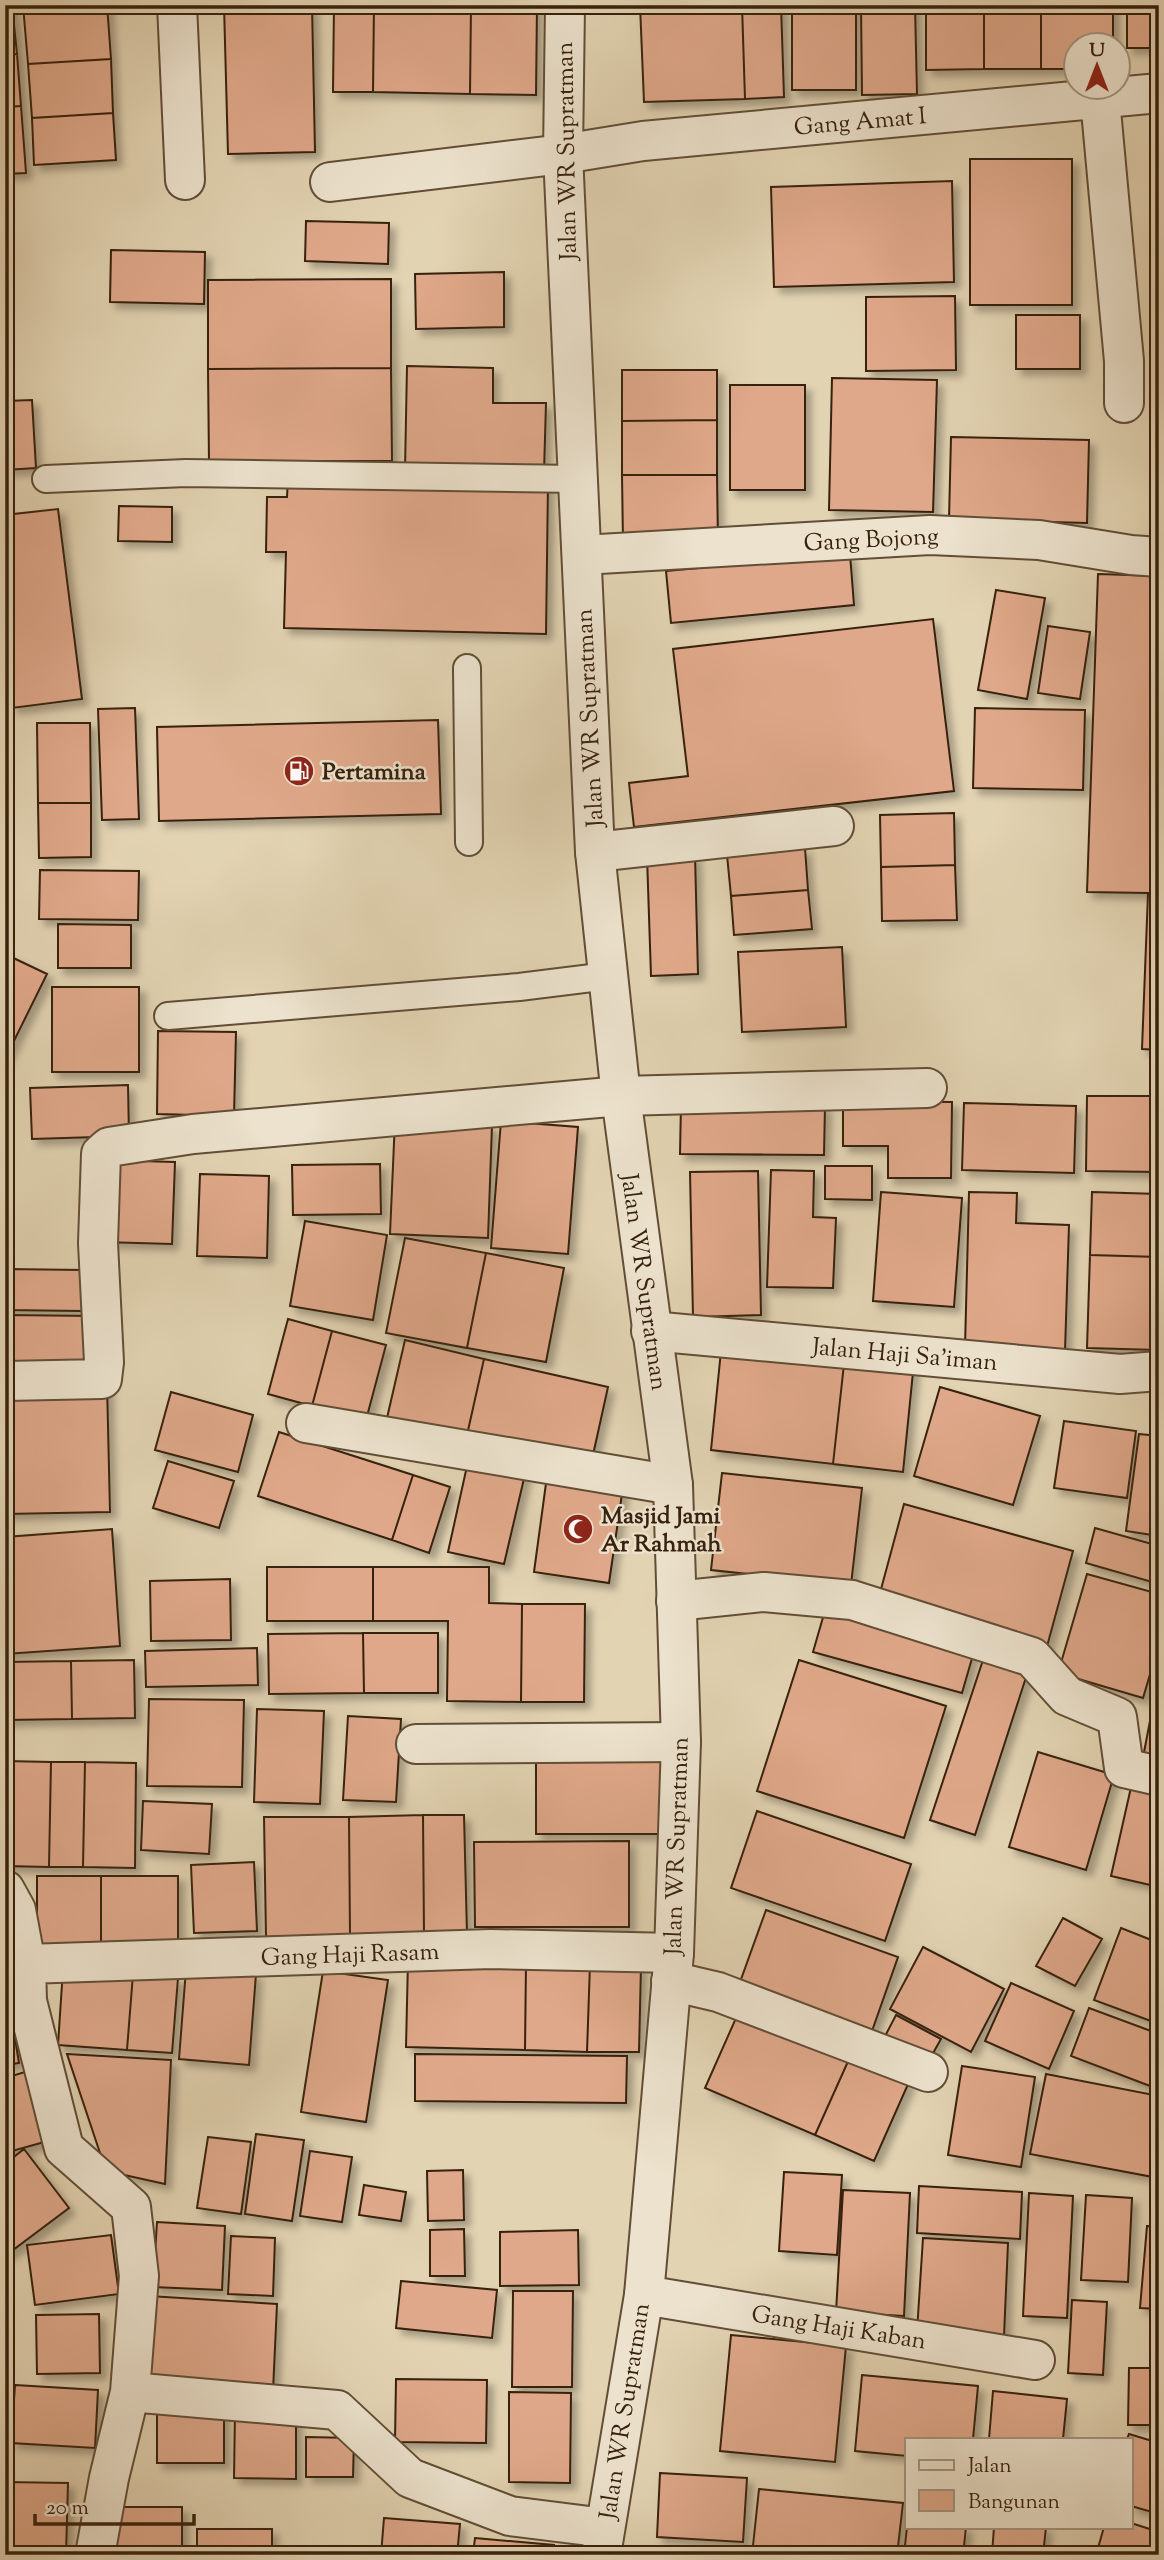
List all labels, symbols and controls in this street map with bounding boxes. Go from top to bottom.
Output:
north arrow [1062,32,1132,102]
text: U [1089,38,1105,65]
street label: Jalan WR Supratman [549,41,587,263]
street label: Gang Amat I [793,100,928,146]
street label: Gang Bojong [803,520,940,562]
street label: Jalan WR Supratman [568,608,614,830]
fuel station icon: Pertamina [282,754,316,788]
place label: Pertamina [322,756,427,790]
street label: Jalan WR Supratman [611,1170,675,1393]
street label: Jalan Haji Sa'iman [809,1331,999,1381]
place label: Masjid Jami Ar Rahmah [601,1500,722,1562]
mosque icon: Masjid Jami Ar Rahmah [561,1512,595,1546]
street label: Jalan WR Supratman [657,1736,699,1958]
street label: Gang Haji Rasam [260,1936,440,1976]
street label: Gang Haji Kaban [749,2298,928,2360]
street label: Jalan WR Supratman [592,2301,660,2524]
legend [905,2438,1132,2528]
text: Jalan [967,2452,1012,2482]
scale bar [35,2483,194,2527]
text: Bangunan [968,2488,1060,2518]
text: 20 m [46,2494,89,2524]

